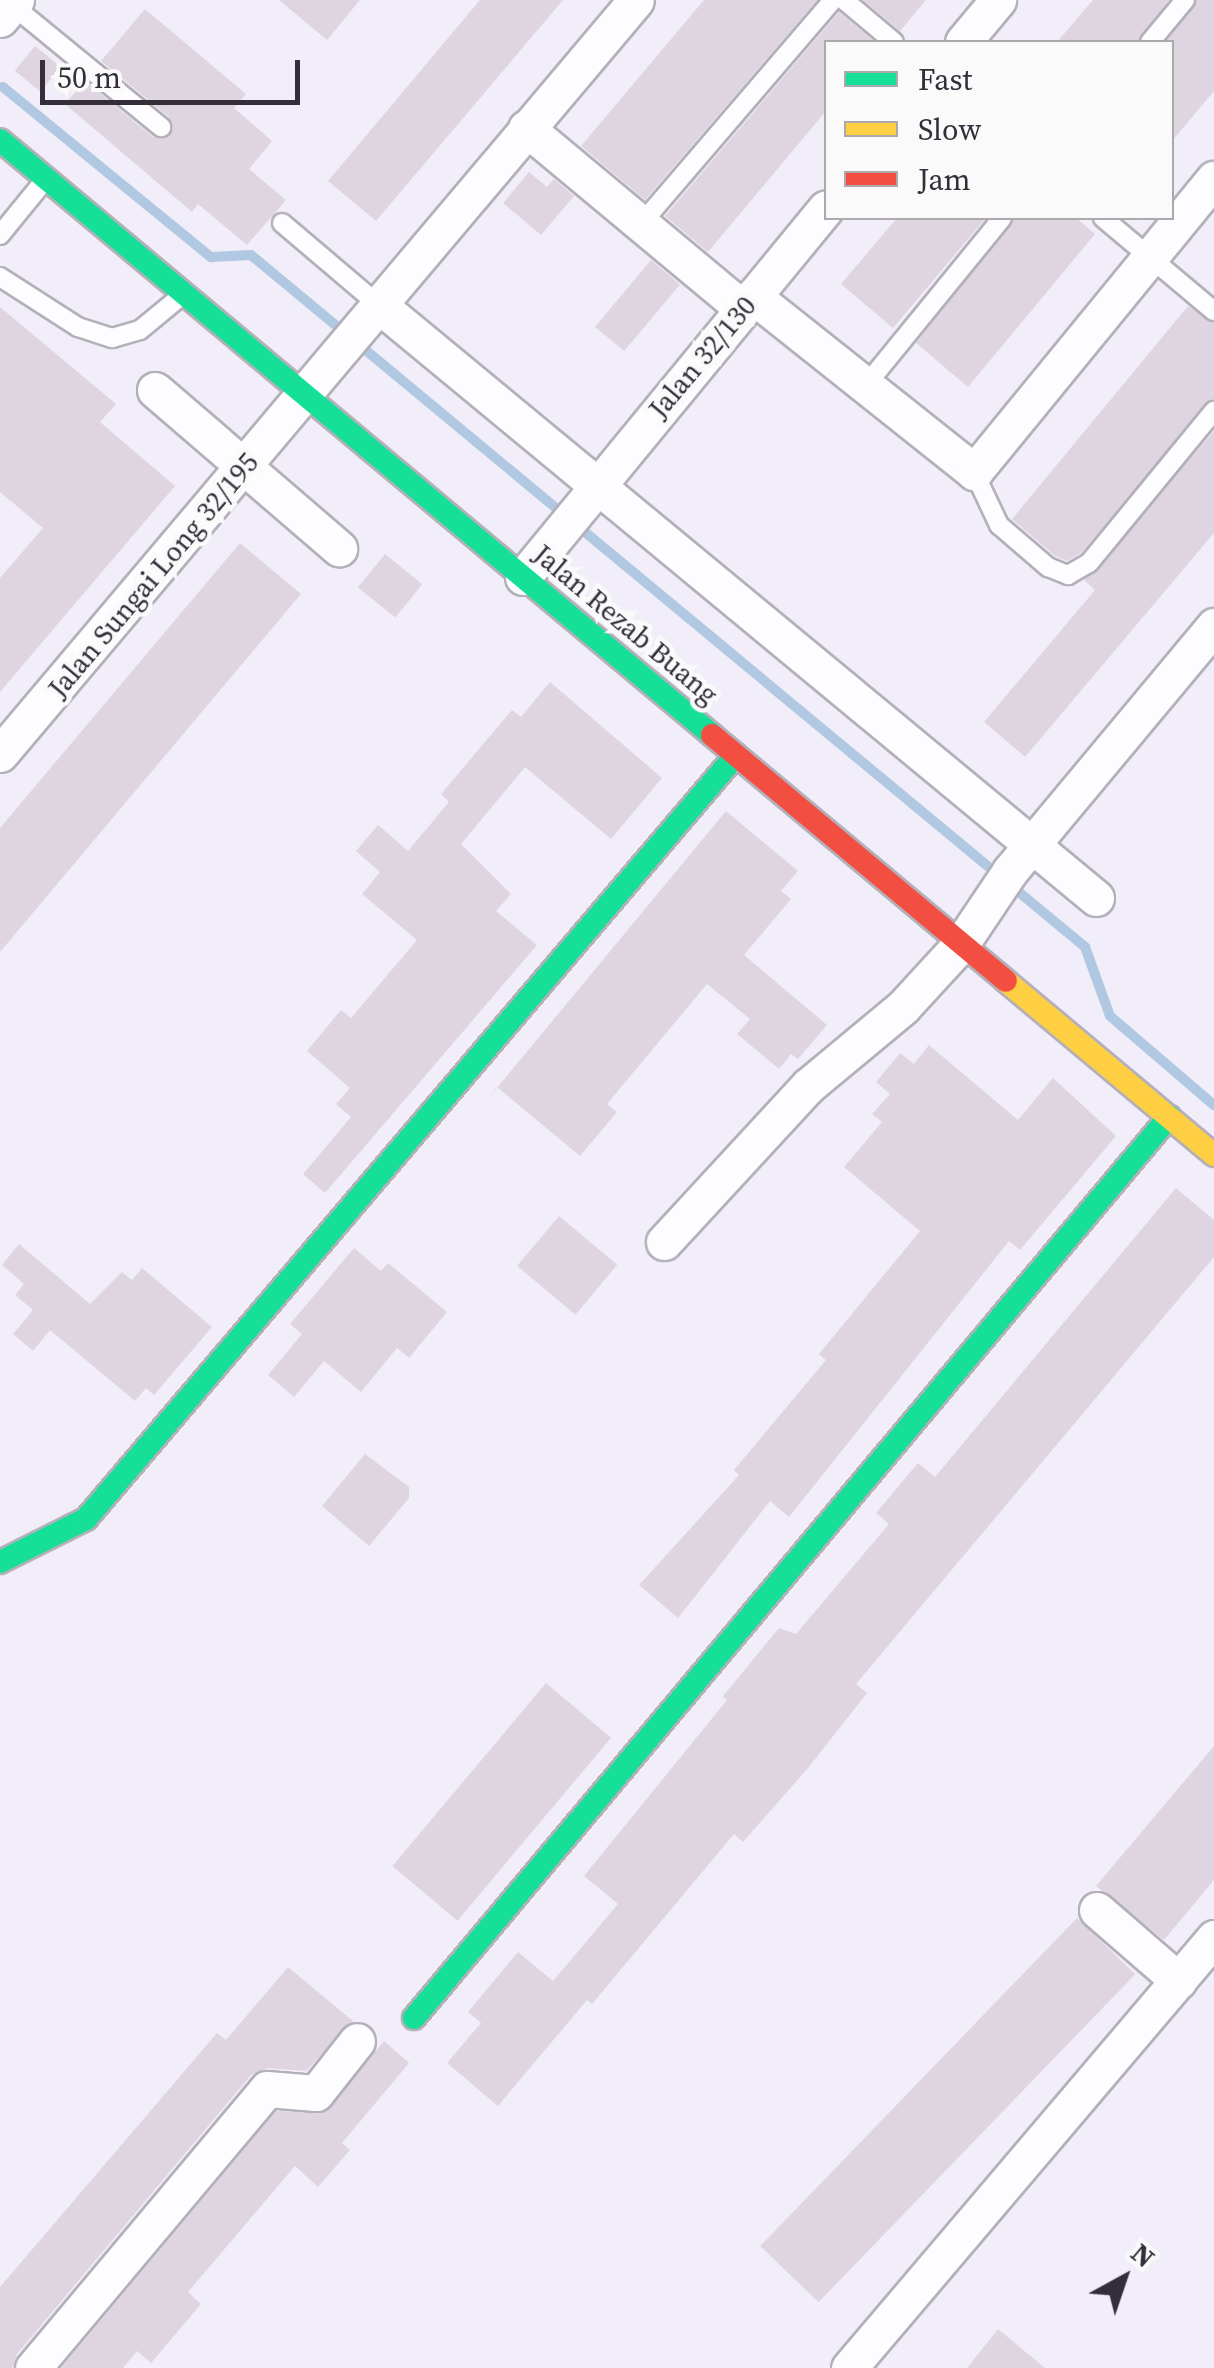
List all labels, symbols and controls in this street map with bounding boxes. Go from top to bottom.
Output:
scale bar [45,40,305,102]
legend [824,40,1174,220]
text: 50 m [57,57,121,98]
text: Fast [918,59,972,100]
text: Slow [918,109,981,150]
text: Jam [918,159,971,200]
street label: Jalan 32/130 [641,289,763,425]
street label: Jalan Sungai Long 32/195 [41,446,265,704]
street label: Jalan Rezab Buang [527,537,725,711]
north arrow [1074,2228,1174,2328]
text: N [1123,2234,1163,2276]

